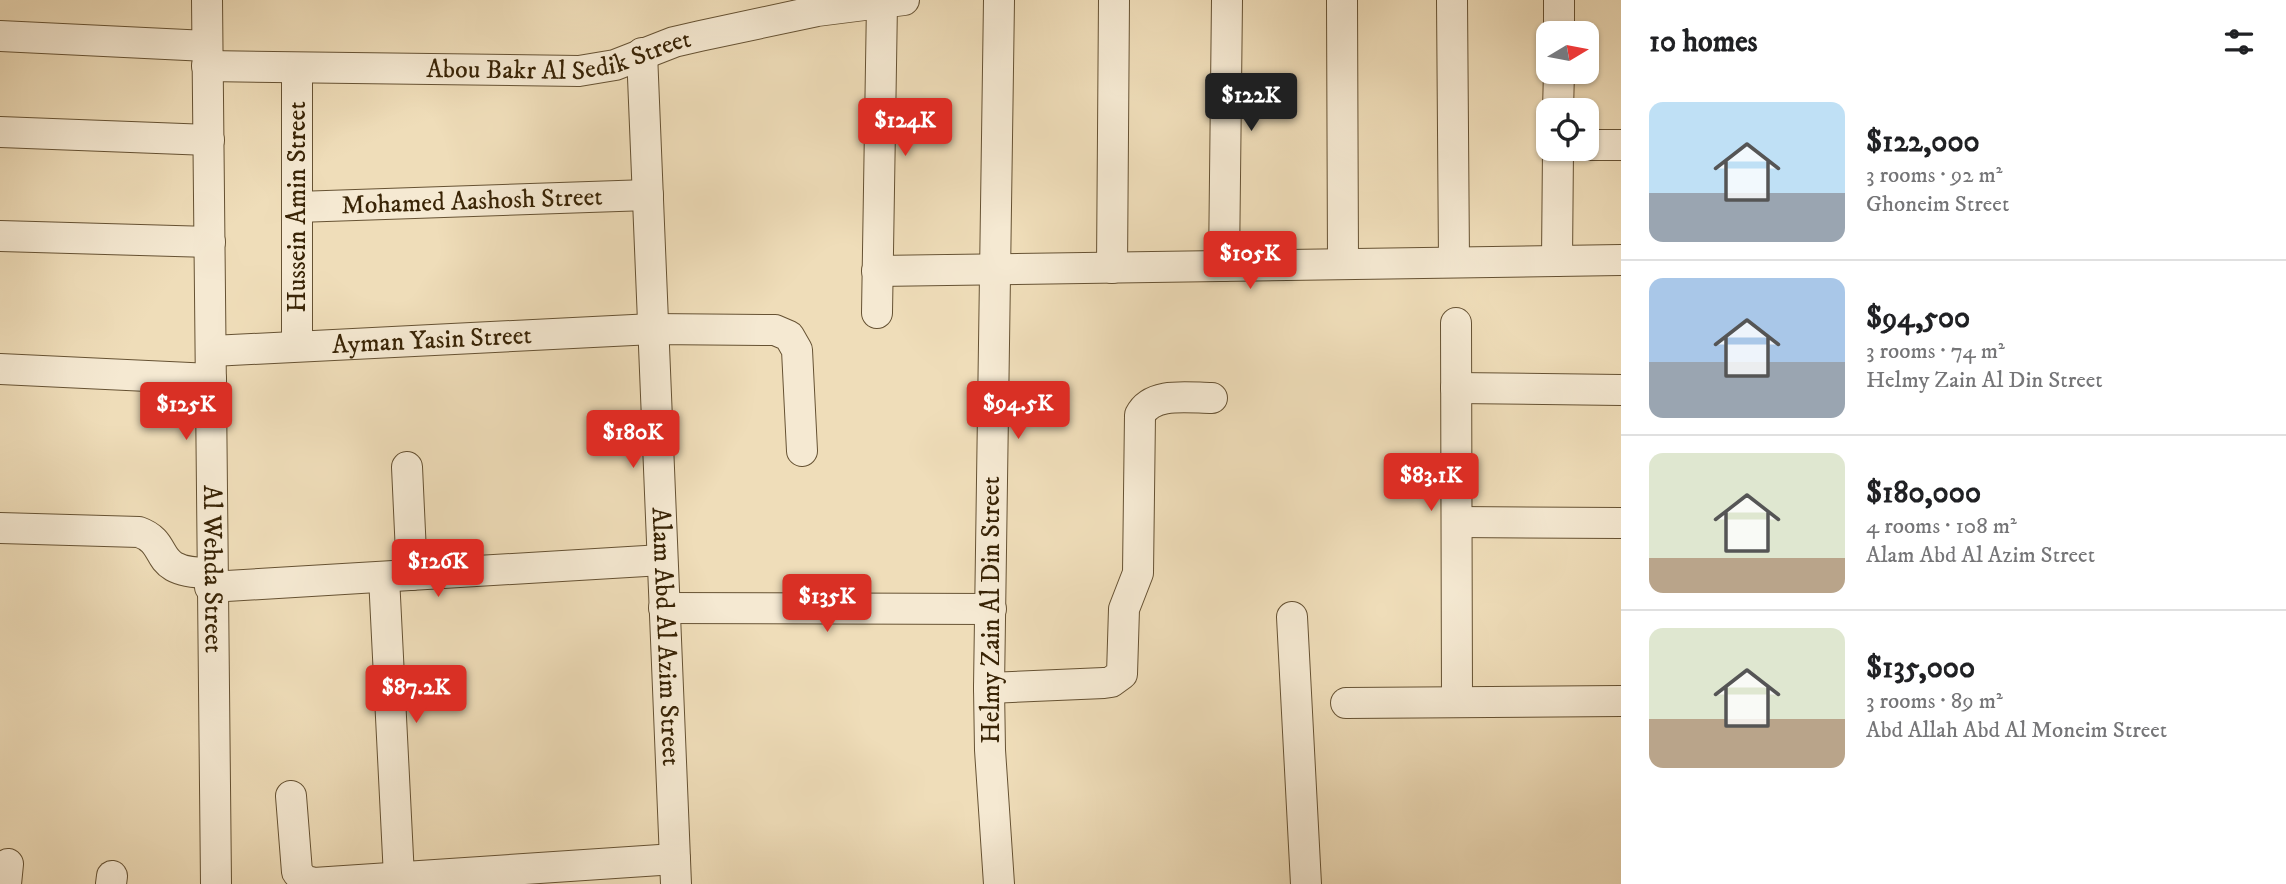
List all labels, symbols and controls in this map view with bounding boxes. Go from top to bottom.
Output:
north arrow [1536,21,1600,84]
map controls [1536,21,1599,161]
street label: Abou Bakr Al Sedik Street [426,22,694,88]
icon: filters [2220,23,2258,61]
text: 10 homes [1649,24,1758,61]
pin: $122K [1202,74,1300,133]
text: $122K [1221,81,1281,110]
button: locate [1536,98,1599,161]
pin: $124K [856,99,954,158]
street label: Hussein Amin Street [281,101,314,313]
text: $124K [874,106,936,135]
text: $122,000 [1866,124,1980,161]
icon: home [1705,130,1789,214]
text: 3 rooms · 92 m² [1866,161,2003,190]
street label: Mohamed Aashosh Street [341,180,603,222]
text: Ghoneim Street [1866,190,2009,219]
pin: $105K [1201,232,1299,291]
text: $105K [1220,239,1280,268]
text: $94,500 [1866,300,1970,337]
icon: home [1705,306,1789,390]
street label: Ayman Yasin Street [331,319,532,362]
text: 3 rooms · 74 m² [1866,337,2005,366]
text: Helmy Zain Al Din Street [1866,366,2103,395]
pin: $125K [137,382,235,442]
pin: $94.5K [961,382,1075,441]
text: $94.5K [983,389,1053,418]
text: $125K [156,390,216,419]
pin: $180K [584,410,682,470]
text: $180K [602,418,664,447]
pin: $83.1K [1374,454,1488,513]
text: $83.1K [1400,461,1462,490]
text: $180,000 [1866,475,1981,512]
street label: Helmy Zain Al Din Street [975,476,1008,744]
icon: home [1705,481,1789,565]
street label: Al Wehda Street [195,485,230,653]
street label: Alam Abd Al Azim Street [644,506,688,767]
text: 4 rooms · 108 m² [1866,512,2017,541]
pin: $126K [389,540,487,599]
text: Alam Abd Al Azim Street [1866,541,2095,570]
text: $126K [408,547,468,576]
pin: $135K [778,574,876,634]
text: $135K [798,582,856,611]
text: $135,000 [1866,650,1975,687]
icon: home [1705,656,1789,740]
pin: $87.2K [359,666,473,725]
text: $87.2K [382,673,450,702]
text: 3 rooms · 89 m² [1866,687,2003,716]
text: Abd Allah Abd Al Moneim Street [1866,716,2167,745]

